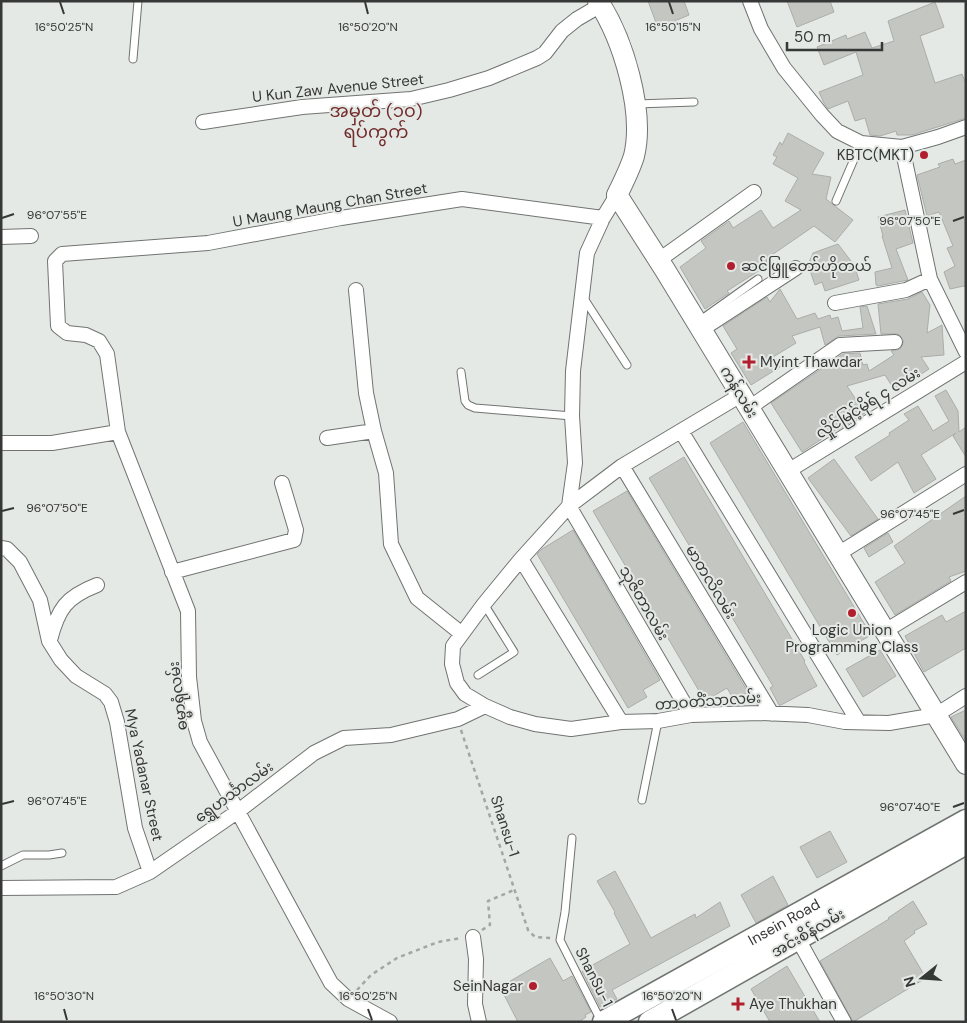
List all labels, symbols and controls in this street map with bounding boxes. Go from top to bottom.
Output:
text: 16°50'25"N [35,19,93,35]
text: 16°50'20"N [338,19,398,35]
text: 16°50'15"N [645,19,701,35]
scale bar [787,20,882,52]
text: 50 m [794,27,831,47]
street label: U Kun Zaw Avenue Street [251,69,425,107]
district label: အမှတ် (၁၀) ရပ်ကွက် [330,98,422,147]
place label: KBTC(MKT) [837,145,914,165]
marker: KBTC(MKT) [918,149,930,161]
street label: U Maung Maung Chan Street [231,178,429,232]
text: 96°07'55"E [27,207,87,223]
text: 96°07'50"E [879,213,941,229]
place label: ဆင်ဖြူတော်ဟိုတယ် [741,256,872,278]
marker: ဆင်ဖြူတော်ဟိုတယ် [725,260,737,272]
place label: Myint Thawdar [760,352,863,372]
marker: Myint Thawdar [742,355,756,369]
street label: ကန်လမ်း [714,362,762,423]
street label: လှိုင်မြင့်မိုရ် ၄ လမ်း [812,363,925,445]
text: 96°07'50"E [26,500,88,516]
text: 96°07'45"E [880,506,940,522]
street label: မာတလိလမ်း [681,541,741,623]
street label: သုဇိတာလမ်း [613,562,673,645]
marker: Logic Union Programming Class [846,607,858,619]
place label: Logic Union Programming Class [785,620,919,657]
street label: ဓမ္မာရုံလမ်း [164,660,195,732]
street label: တာဝတိံသာလမ်း [654,687,762,715]
street label: Mya Yadanar Street [120,707,168,843]
street label: ရွှေဟင်္သာလမ်း [191,757,278,829]
text: 96°07'45"E [27,793,87,809]
street label: Shansu-1 [486,793,524,859]
text: 96°07'40"E [879,799,941,815]
street label: Insein Road [745,894,824,950]
street label: အင်းစိန်လမ်း [768,904,849,964]
street label: ShanSu-1 [571,944,617,1010]
north arrow [897,953,947,1003]
text: N [899,974,920,989]
place label: SeinNagar [453,976,523,996]
marker: SeinNagar [527,980,539,992]
text: 16°50'30"N [34,988,94,1004]
text: 16°50'25"N [339,988,397,1004]
text: 16°50'20"N [642,988,702,1004]
place label: Aye Thukhan [749,994,837,1014]
marker: Aye Thukhan [731,997,745,1011]

